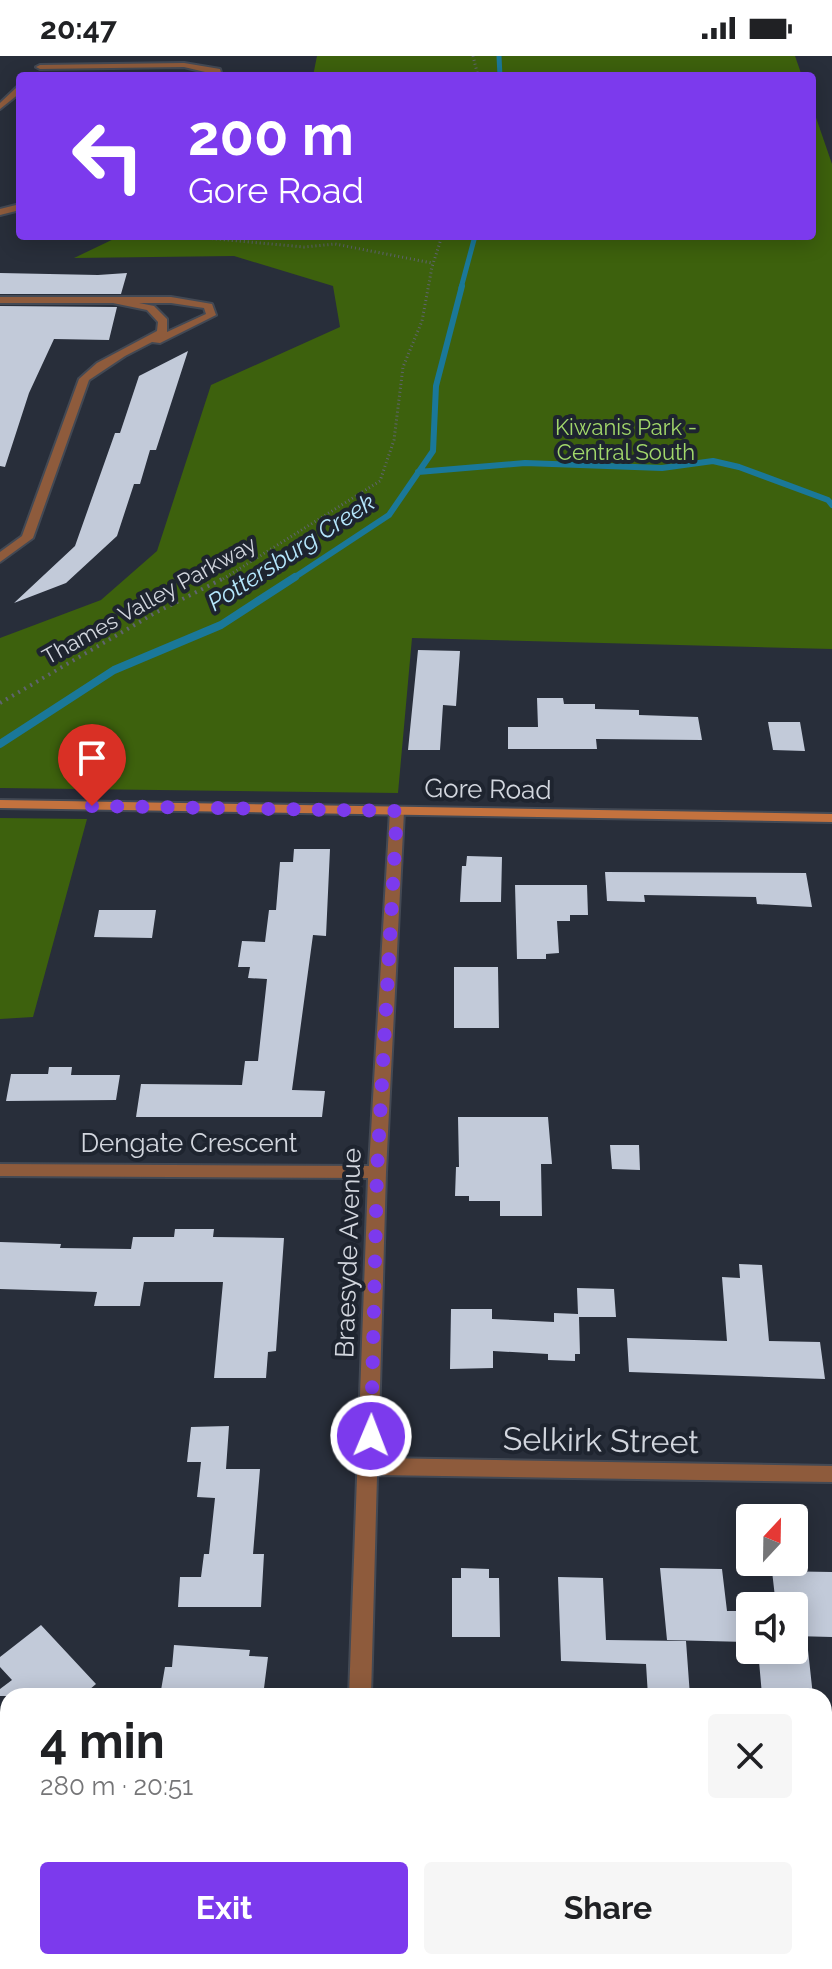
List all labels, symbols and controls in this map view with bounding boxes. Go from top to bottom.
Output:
text: 20:47 [40,11,117,46]
text: 200 m [188,102,354,168]
icon: left [56,104,160,208]
text: Gore Road [188,169,364,211]
park label: Kiwanis Park - Central South [555,414,697,465]
water label: Pottersburg Creek [202,487,380,617]
street label: Thames Valley Parkway [38,530,260,670]
pin [58,724,126,806]
icon: arrive [70,736,114,780]
street label: Gore Road [424,773,552,805]
street label: Dengate Crescent [80,1128,298,1158]
street label: Braesyde Avenue [329,1147,367,1359]
position arrow [329,1394,413,1478]
street label: Selkirk Street [503,1420,700,1460]
north arrow [736,1504,808,1576]
map controls [736,1504,808,1664]
button: sound [736,1592,808,1664]
text: 4 min [40,1713,165,1769]
button: close [708,1714,792,1798]
text: 280 m · 20:51 [40,1771,193,1801]
button: Exit [40,1862,408,1954]
button: Share [424,1862,792,1954]

